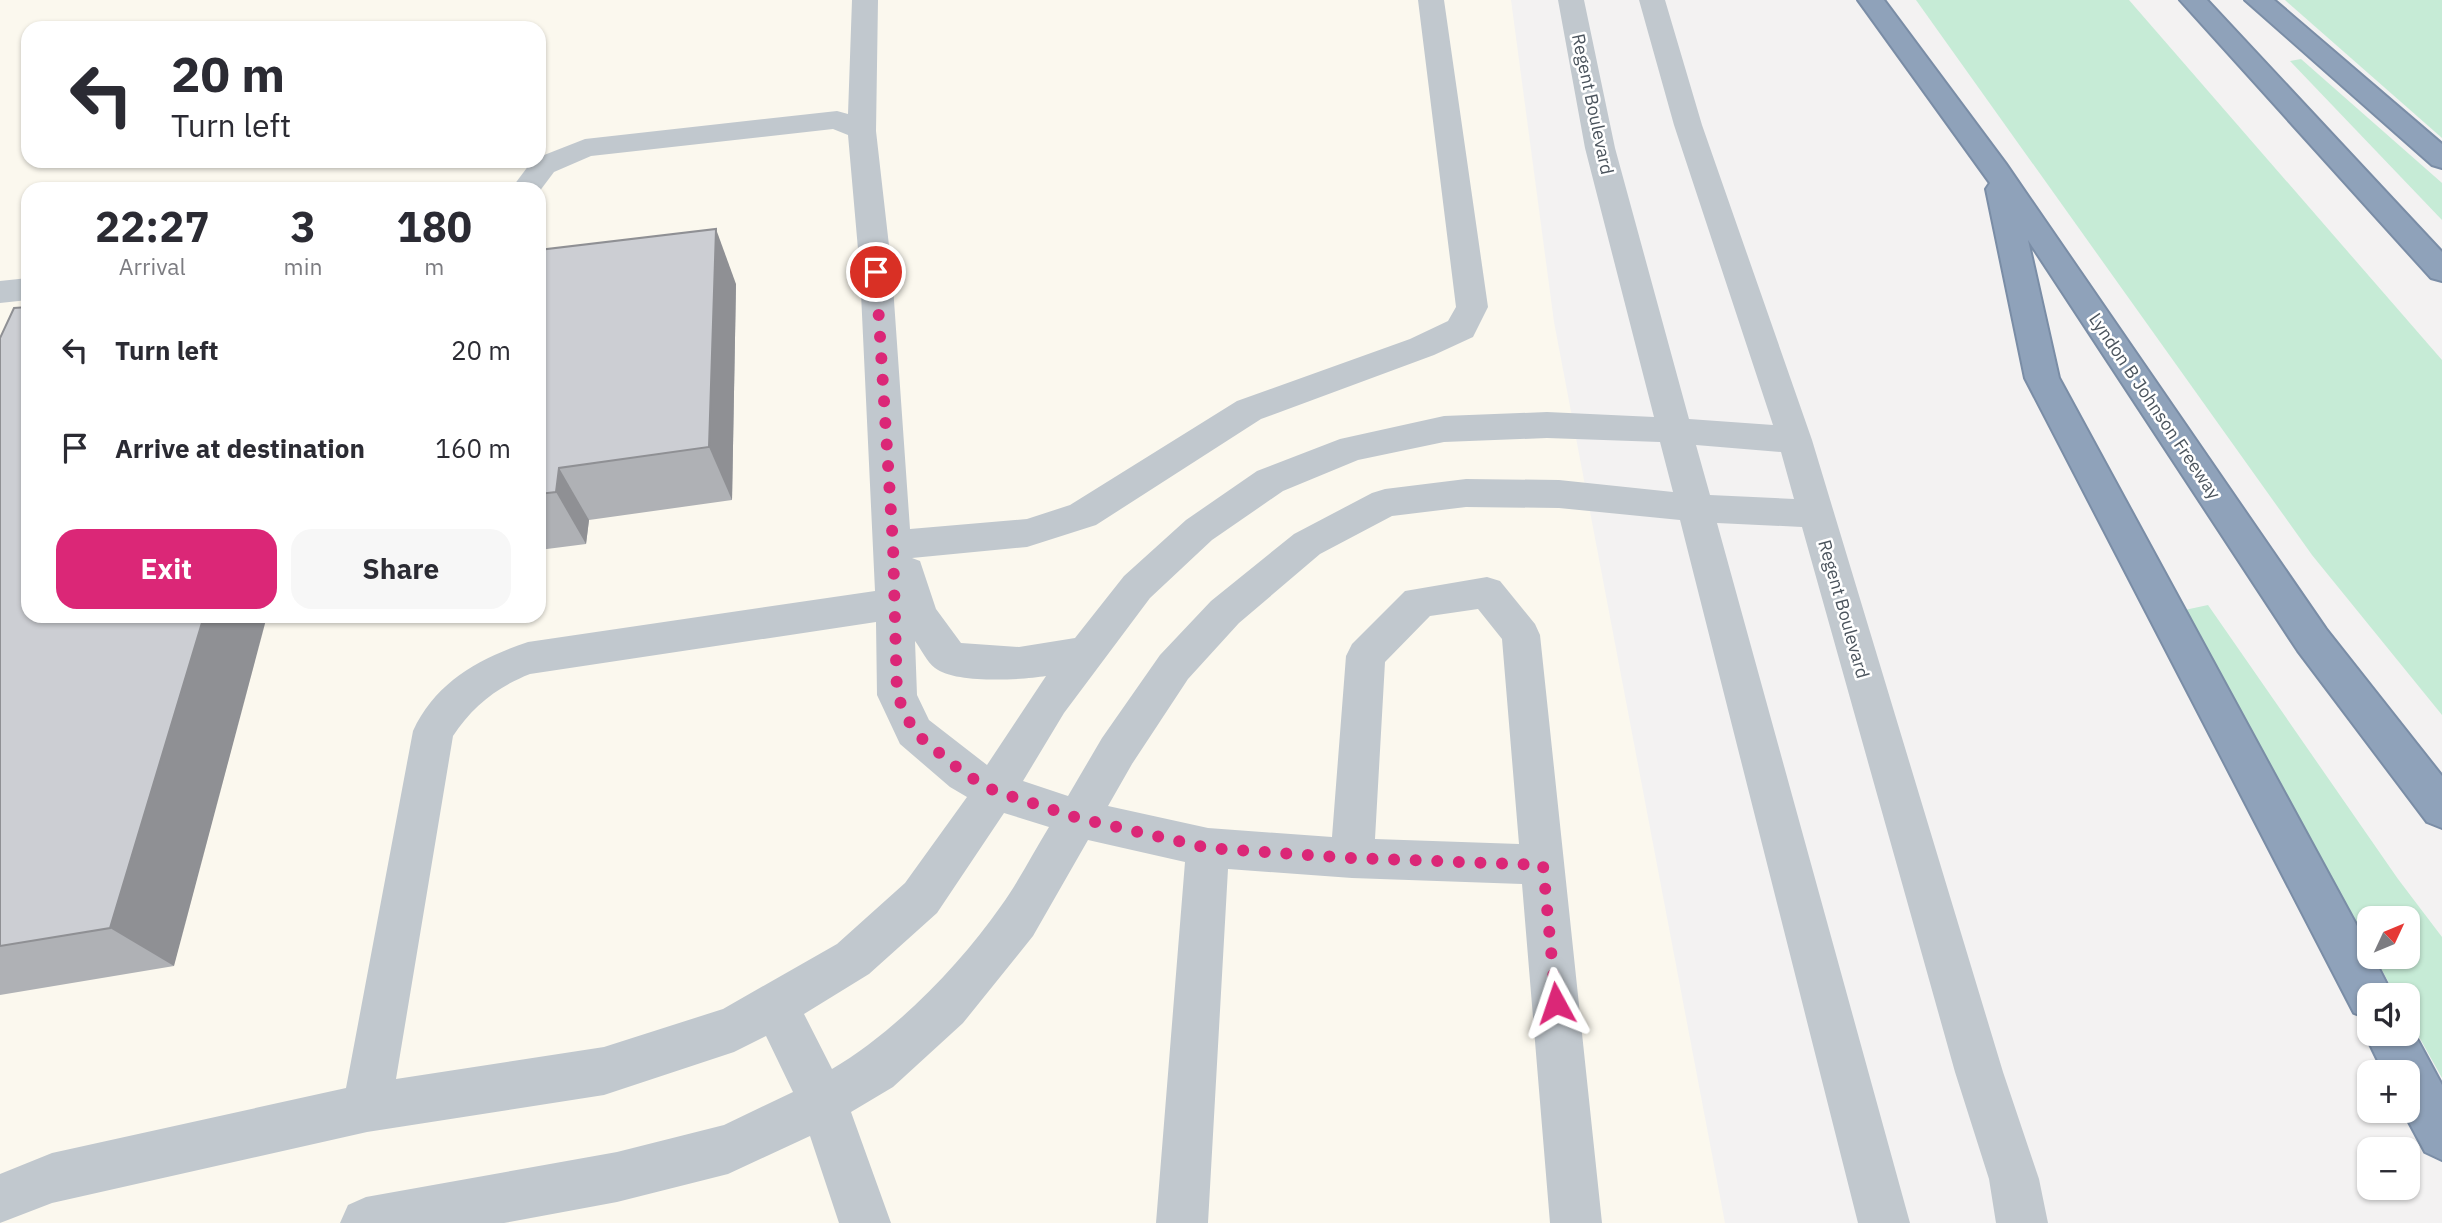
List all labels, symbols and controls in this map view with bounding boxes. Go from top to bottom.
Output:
street label: Regent Boulevard [1567,32,1619,176]
text: 20 m [171,42,285,105]
icon: left [56,49,147,140]
text: Turn left [171,104,291,146]
text: 22:27 [95,199,210,254]
text: 3 [290,199,316,254]
text: 180 [396,199,472,254]
pin [846,242,906,302]
text: Arrival [119,251,186,281]
text: min [284,251,322,281]
text: m [424,251,444,281]
icon: arrive [857,253,895,291]
street label: Lyndon B Johnson Freeway [2084,309,2226,503]
icon: left [56,331,94,369]
text: Turn left [115,333,218,367]
text: 20 m [451,333,511,367]
icon: arrive [56,429,94,467]
text: Arrive at destination [115,431,365,465]
text: 160 m [435,431,511,465]
button: Exit [56,529,277,609]
button: Share [291,529,511,609]
street label: Regent Boulevard [1813,537,1875,681]
north arrow [2357,906,2420,970]
map controls [2357,906,2420,1200]
position arrow [1519,966,1593,1040]
button: sound [2357,983,2420,1046]
button: + [2357,1060,2420,1123]
button: − [2357,1137,2420,1200]

